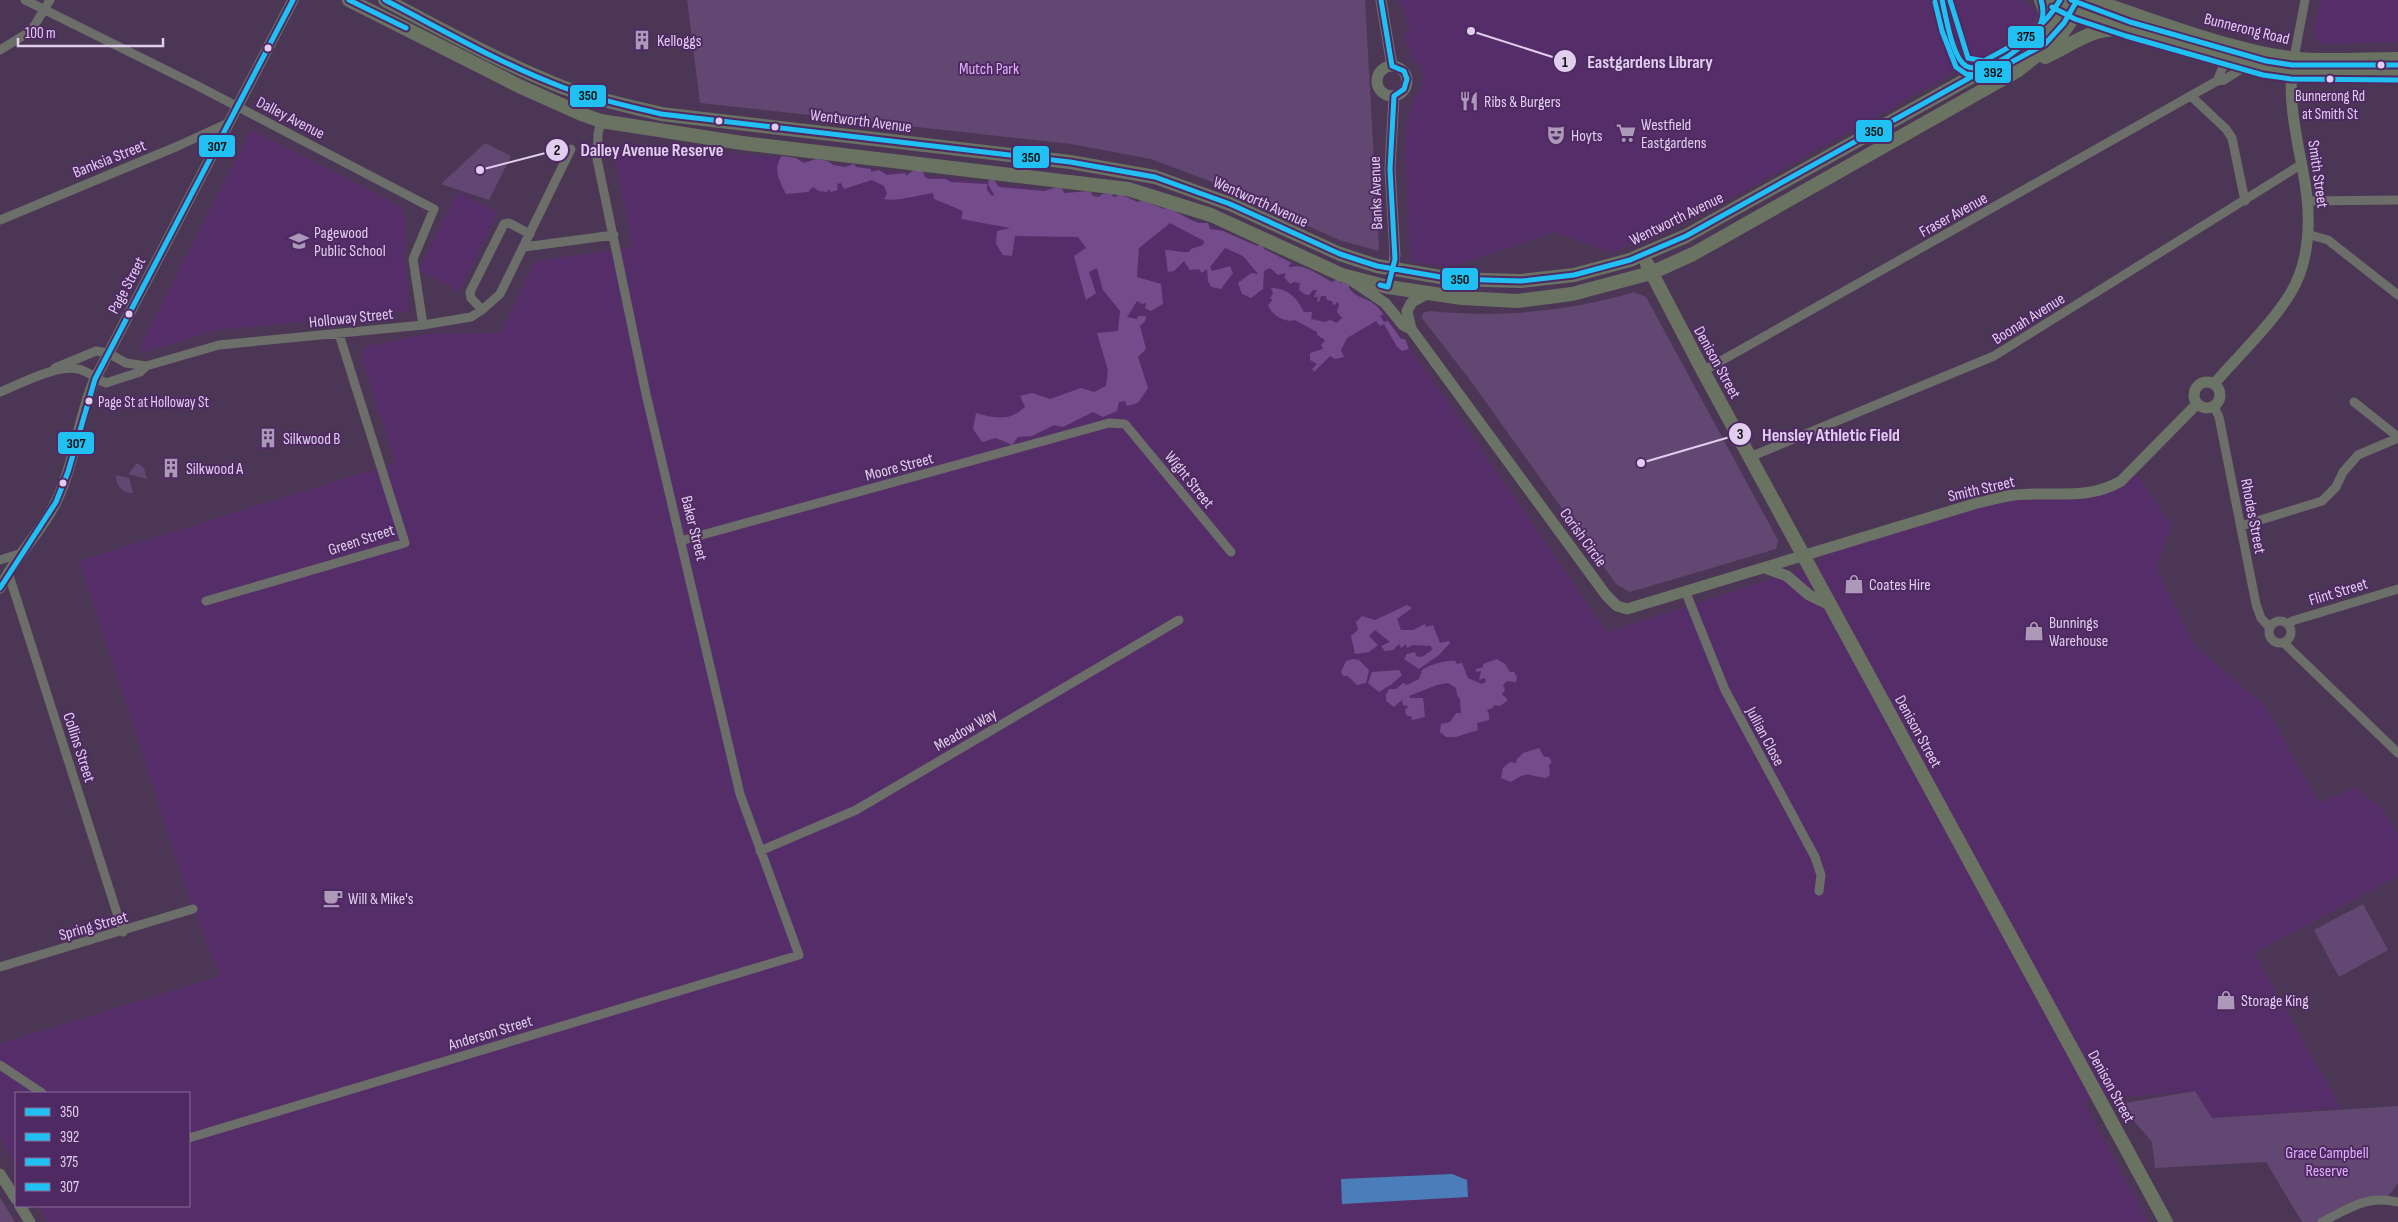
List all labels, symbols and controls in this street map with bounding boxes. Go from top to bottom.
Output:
street label: Bunnerong Road [2202,10,2291,49]
scale bar [18,15,162,47]
text: 100 m [25,24,56,43]
line badge: 375 [2007,25,2045,49]
text: 375 [2017,28,2035,45]
building icon: Kelloggs [631,29,653,51]
place label: Kelloggs [657,32,702,51]
unlabelled marker [263,43,273,53]
callout: Eastgardens Library [1552,45,1723,78]
text: Eastgardens Library [1587,52,1713,73]
text: 1 [1562,53,1568,72]
park label: Mutch Park [959,60,1019,79]
line badge: 392 [1974,60,2012,84]
unlabelled marker [2376,60,2386,70]
text: 392 [1983,64,2003,81]
marker: Bunnerong Rd at Smith St [2325,74,2335,84]
line badge: 350 [569,84,607,108]
text: 350 [578,87,598,104]
place label: Bunnerong Rd at Smith St [2295,87,2365,124]
restaurant icon: Ribs & Burgers [1458,90,1480,112]
street label: Dalley Avenue [253,93,328,144]
place label: Ribs & Burgers [1484,93,1561,112]
street label: Wentworth Avenue [809,106,913,137]
unlabelled marker [714,116,724,126]
place label: Westfield Eastgardens [1641,116,1707,153]
line badge: 350 [1855,119,1893,143]
unlabelled marker [770,122,780,132]
supermarket icon: Westfield Eastgardens [1615,122,1637,144]
text: 350 [1864,123,1884,140]
theatre icon: Hoyts [1545,124,1567,146]
place label: Hoyts [1571,127,1603,146]
callout: Dalley Avenue Reserve [545,133,733,166]
line badge: 307 [198,134,236,158]
street label: Banksia Street [70,136,149,183]
text: 307 [207,138,227,155]
street label: Smith Street [2303,139,2332,209]
text: Dalley Avenue Reserve [580,140,724,161]
text: 2 [554,141,560,160]
line badge: 350 [1012,145,1050,169]
text: 350 [1021,149,1041,166]
street label: Banks Avenue [1366,156,1387,230]
street label: Wentworth Avenue [1210,173,1311,232]
street label: Wentworth Avenue [1627,188,1727,250]
street label: Fraser Avenue [1916,189,1991,242]
place label: Pagewood Public School [314,224,386,261]
school or university icon: Pagewood Public School [288,230,310,252]
street label: Page Street [104,254,150,317]
line badge: 350 [1441,267,1479,291]
text: 350 [1450,271,1470,288]
street label: Boonah Avenue [1989,290,2069,349]
street label: Holloway Street [308,305,394,332]
unlabelled marker [124,309,134,319]
street label: Denison Street [1689,323,1744,402]
place label: Page St at Holloway St [98,393,209,412]
marker: Page St at Holloway St [84,396,94,406]
callout: Hensley Athletic Field [1728,418,1910,451]
text: 3 [1737,425,1744,444]
text: Hensley Athletic Field [1762,425,1900,446]
building icon: Silkwood B [257,427,279,449]
place label: Silkwood B [283,430,340,449]
line badge: 307 [57,431,95,455]
text: 307 [66,435,86,452]
street label: Wight Street [1160,448,1218,512]
street label: Moore Street [863,449,936,486]
building icon: Silkwood A [160,457,182,479]
place label: Silkwood A [186,460,243,479]
street label: Smith Street [1946,473,2017,506]
street label: Rhodes Street [2236,477,2269,556]
unlabelled marker [58,478,68,488]
street label: Baker Street [676,494,711,563]
street label: Corish Circle [1555,505,1610,571]
street label: Green Street [326,521,397,560]
shop icon: Coates Hire [1843,573,1865,595]
street label: Flint Street [2307,574,2370,610]
place label: Coates Hire [1869,576,1931,595]
place label: Bunnings Warehouse [2049,614,2108,651]
shop icon: Bunnings Warehouse [2023,620,2045,642]
street label: Denison Street [1890,692,1945,771]
street label: Jullian Close [1741,703,1788,770]
street label: Meadow Way [931,705,1000,756]
street label: Collins Street [58,710,99,785]
cafe icon: Will & Mike's [322,887,344,909]
place label: Will & Mike's [348,890,414,909]
street label: Spring Street [57,908,130,945]
shop icon: Storage King [2215,989,2237,1011]
place label: Storage King [2241,992,2309,1011]
street label: Anderson Street [445,1012,535,1056]
street label: Denison Street [2083,1047,2138,1126]
legend [15,1092,190,1207]
text: 350 [60,1103,79,1122]
text: 392 [60,1128,79,1147]
park label: Grace Campbell Reserve [2285,1144,2369,1181]
text: 375 [60,1153,78,1172]
text: 307 [60,1178,79,1197]

